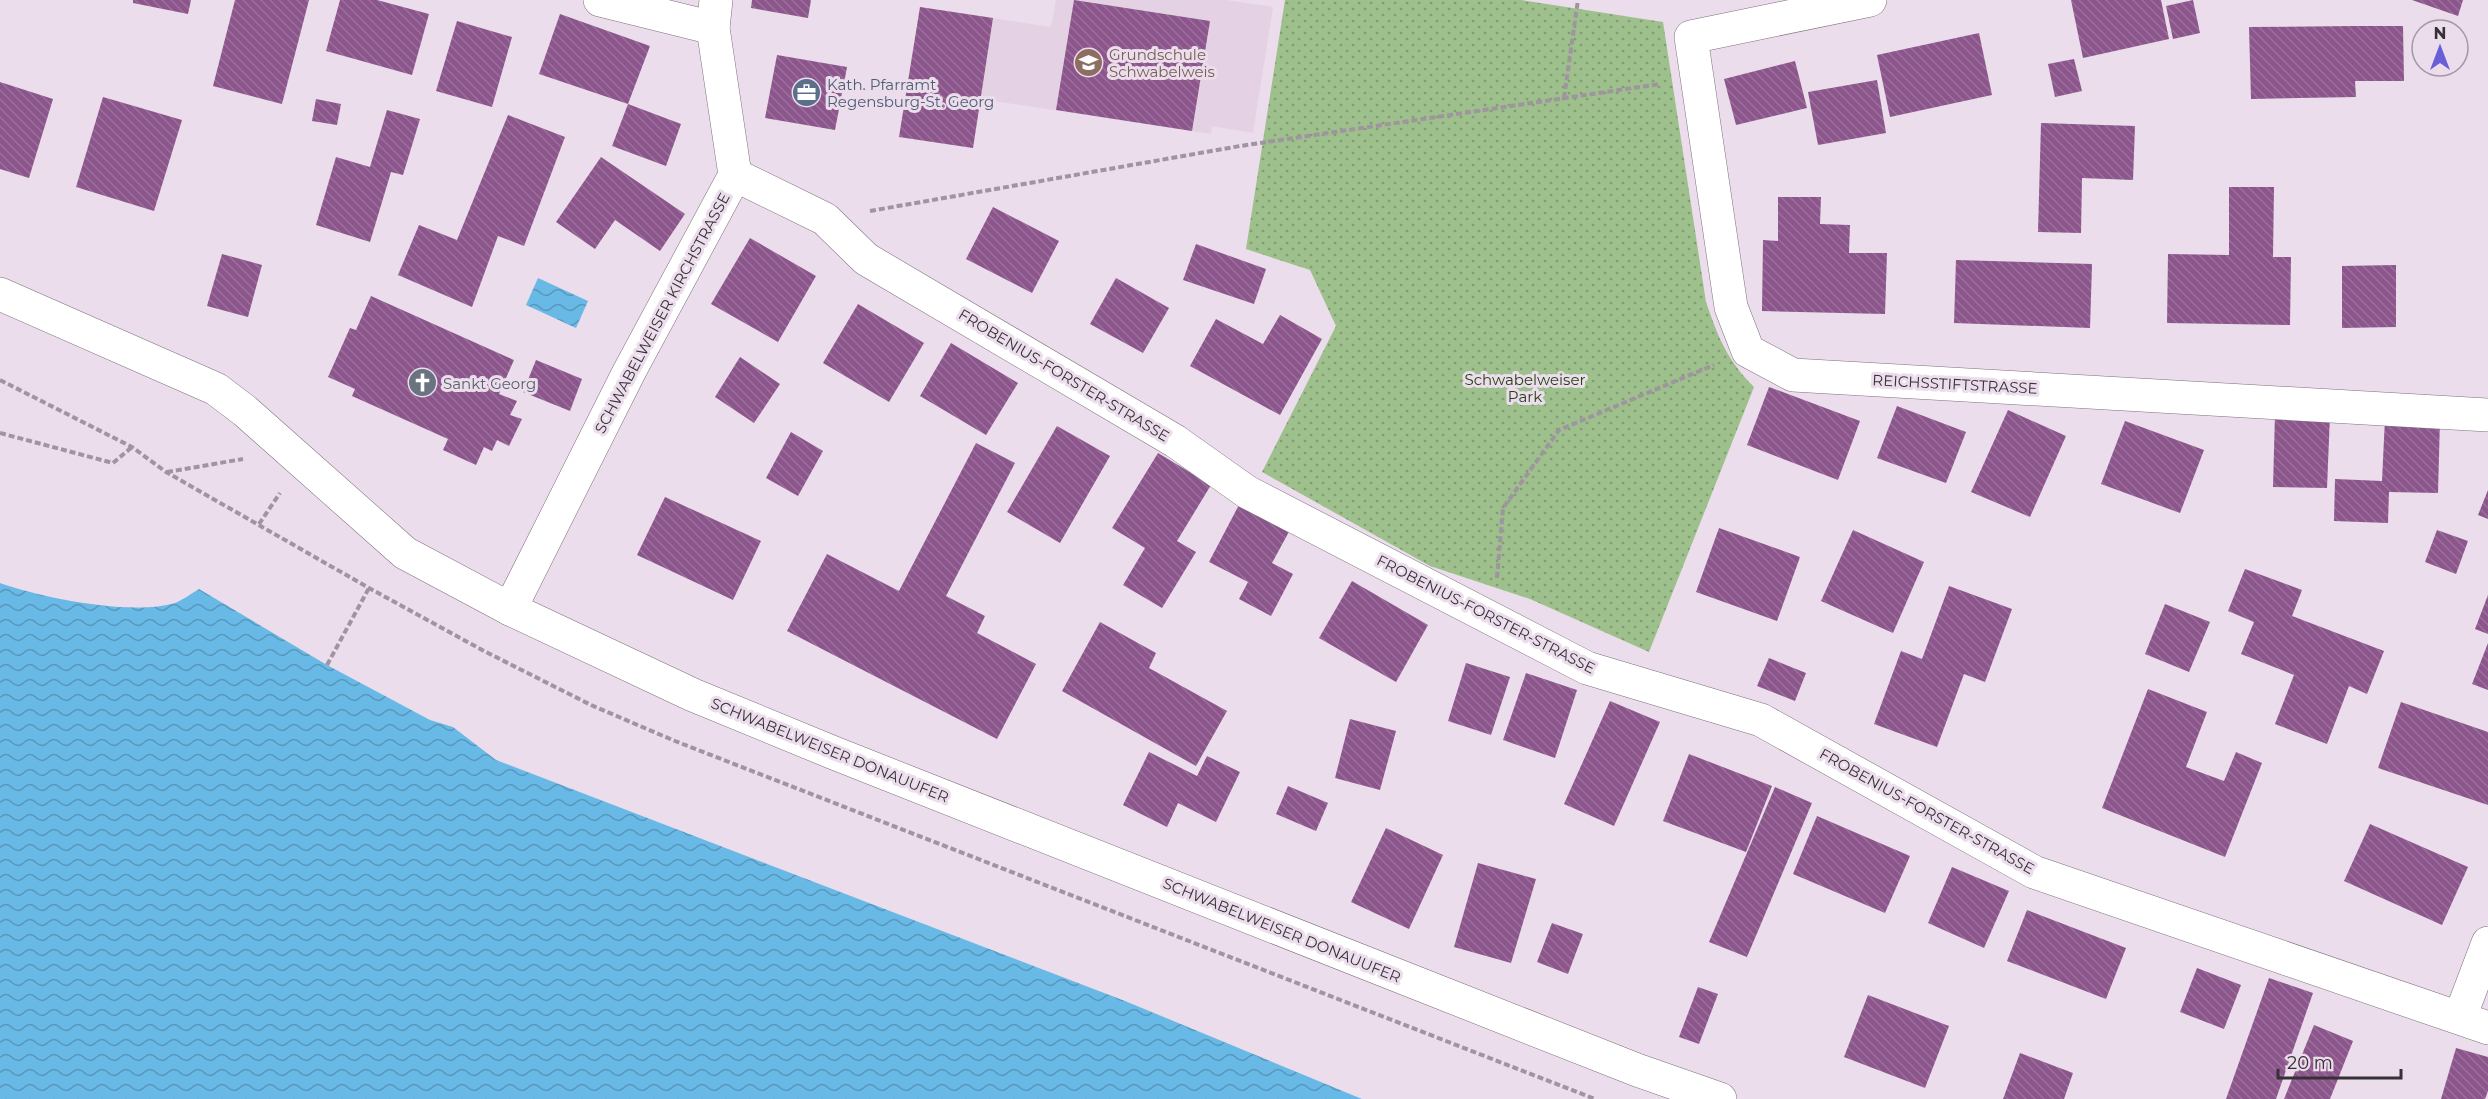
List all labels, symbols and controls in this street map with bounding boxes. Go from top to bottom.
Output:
north arrow [2410,18,2470,78]
text: N [2434,24,2446,43]
place label: Grundschule Schwabelweis [1109,45,1215,81]
school or university icon: Grundschule Schwabelweis [1072,47,1104,79]
place label: Kath. Pfarramt Regensburg-St. Georg [827,75,994,111]
office icon: Kath. Pfarramt Regensburg-St. Georg [790,77,822,109]
street label: SCHWABELWEISER KIRCHSTRASSE [590,189,734,437]
street label: FROBENIUS-FORSTER-STRASSE [955,304,1173,446]
church icon: Sankt Georg [406,367,438,399]
park label: Schwabelweiser Park [1464,370,1586,406]
street label: REICHSSTIFTSTRASSE [1872,370,2038,398]
place label: Sankt Georg [443,374,536,393]
street label: FROBENIUS-FORSTER-STRASSE [1374,550,1598,678]
street label: SCHWABELWEISER DONAUUFER [708,693,952,807]
street label: FROBENIUS-FORSTER-STRASSE [1816,744,2038,878]
street label: SCHWABELWEISER DONAUUFER [1160,873,1404,987]
scale bar [2278,1042,2401,1080]
text: 20 m [2287,1052,2333,1074]

